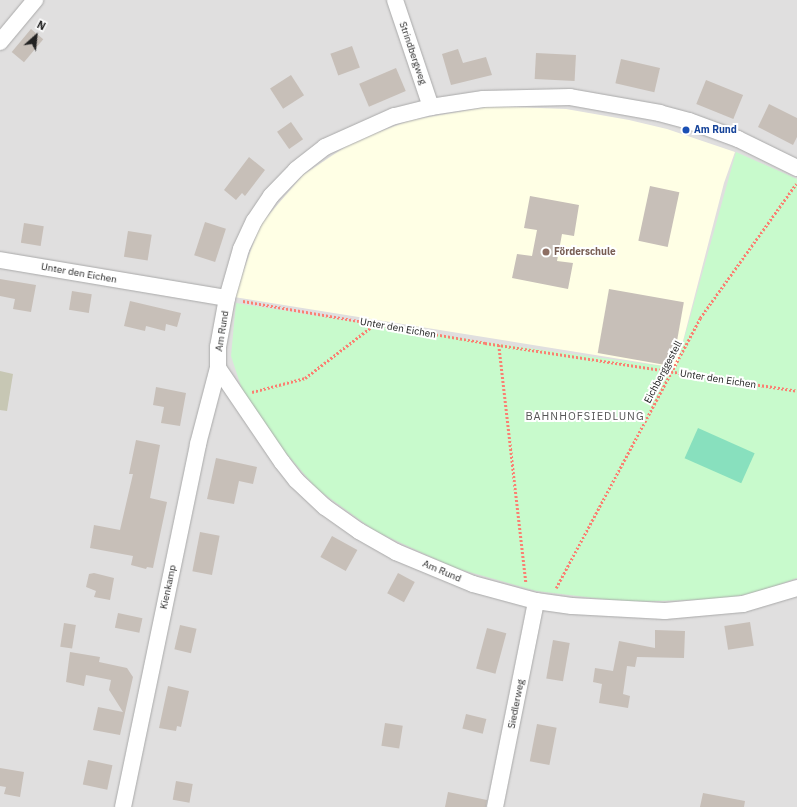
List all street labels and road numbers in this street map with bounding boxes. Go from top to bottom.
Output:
street label: Strindbergweg [397,20,429,86]
street label: Unter den Eichen [40,260,118,286]
street label: Am Rund [213,310,231,352]
street label: Unter den Eichen [359,315,437,341]
street label: Eichberggestell [642,339,684,405]
street label: Unter den Eichen [679,367,757,391]
street label: Am Rund [421,557,463,585]
street label: Kienkamp [157,564,179,610]
street label: Siedlerweg [505,678,527,730]

